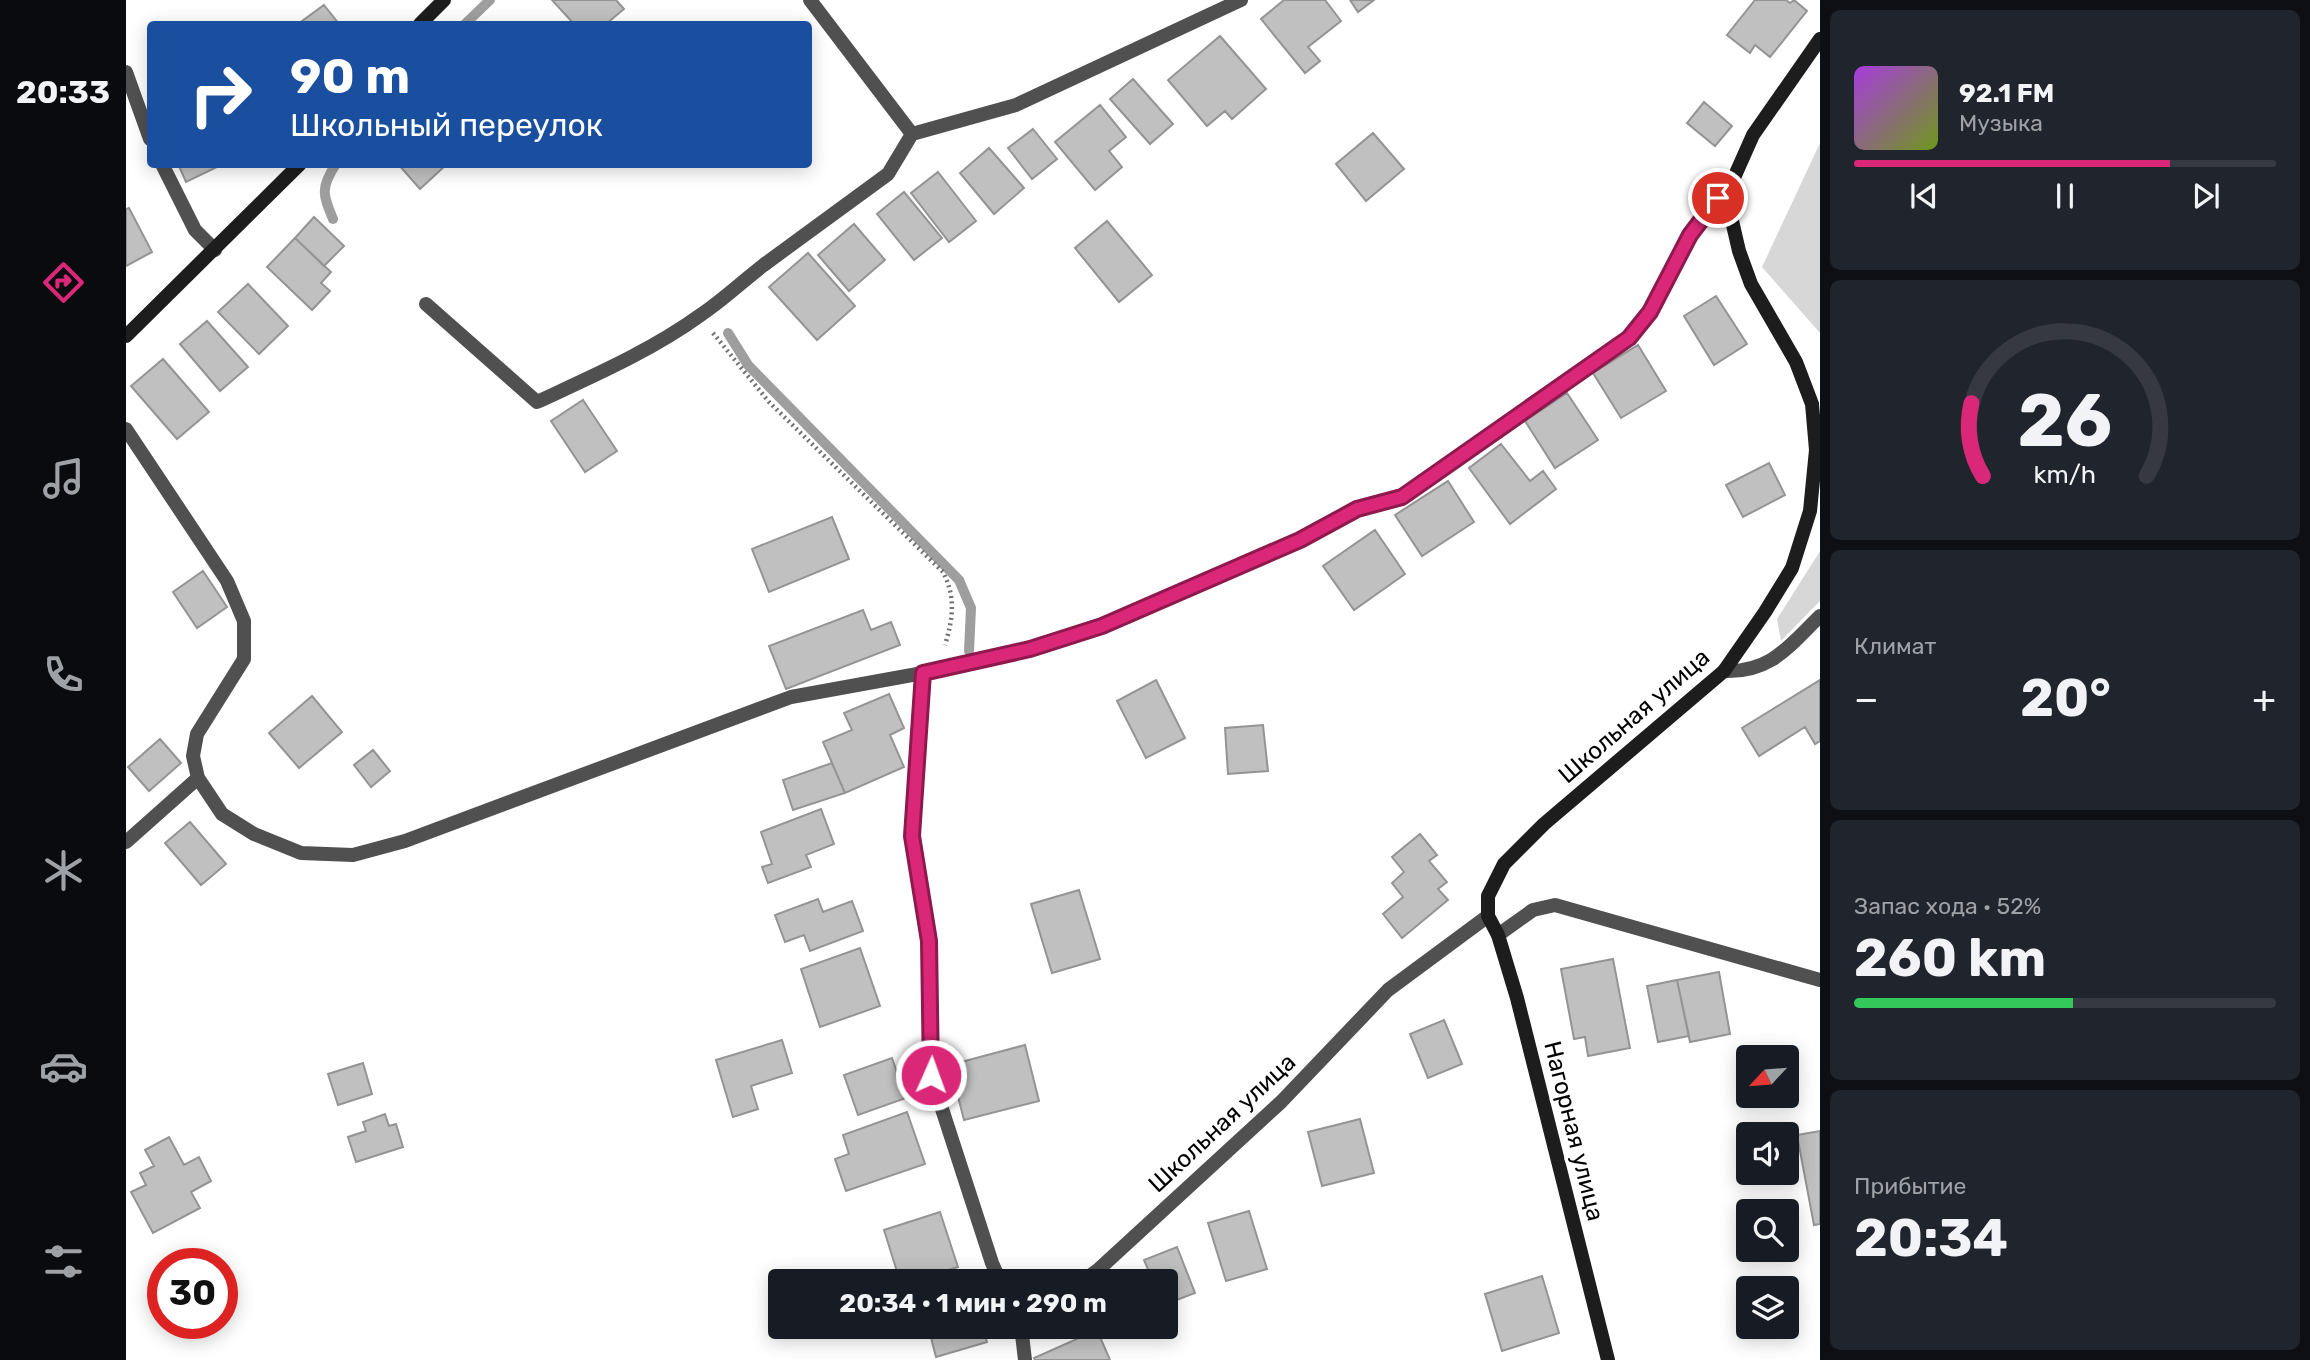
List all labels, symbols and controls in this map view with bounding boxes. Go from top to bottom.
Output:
text: 90 m [290,47,410,105]
icon: right [175,49,266,140]
text: 20:33 [16,73,110,111]
text: 92.1 FM [1959,78,2054,109]
text: Школьный переулок [290,106,603,144]
text: Музыка [1959,109,2043,137]
pin [1688,168,1748,228]
icon: previous [1905,177,1943,215]
icon: pause [2046,177,2084,215]
icon: next [2187,177,2225,215]
icon: arrive [1699,179,1737,217]
icon: directions [39,258,88,307]
text: 26 [2018,378,2112,464]
icon: music [39,454,88,503]
text: km/h [2034,460,2096,489]
text: Климат [1854,632,1936,660]
street label: Школьная улица [1553,643,1715,789]
icon: phone [39,650,88,699]
text: 20° [2020,667,2111,729]
text: − [1854,676,1879,722]
text: + [2252,676,2276,722]
icon: climate [39,846,88,895]
text: Запас хода · 52% [1854,892,2041,920]
text: 260 km [1854,927,2046,989]
position arrow [894,1038,968,1112]
street label: Нагорная улица [1538,1038,1610,1224]
icon: car [39,1042,88,1091]
north arrow [1736,1045,1799,1108]
map controls [1736,1045,1799,1339]
street label: Школьная улица [1143,1048,1301,1198]
button: sound [1736,1122,1799,1185]
text: Прибытие [1854,1172,1966,1200]
button: search [1736,1199,1799,1262]
text: 20:34 [1854,1207,2008,1269]
icon: filters [39,1237,88,1286]
speed limit sign: 30 [147,1248,238,1339]
button: layers [1736,1276,1799,1339]
text: 20:34 · 1 мин · 290 m [839,1288,1107,1319]

